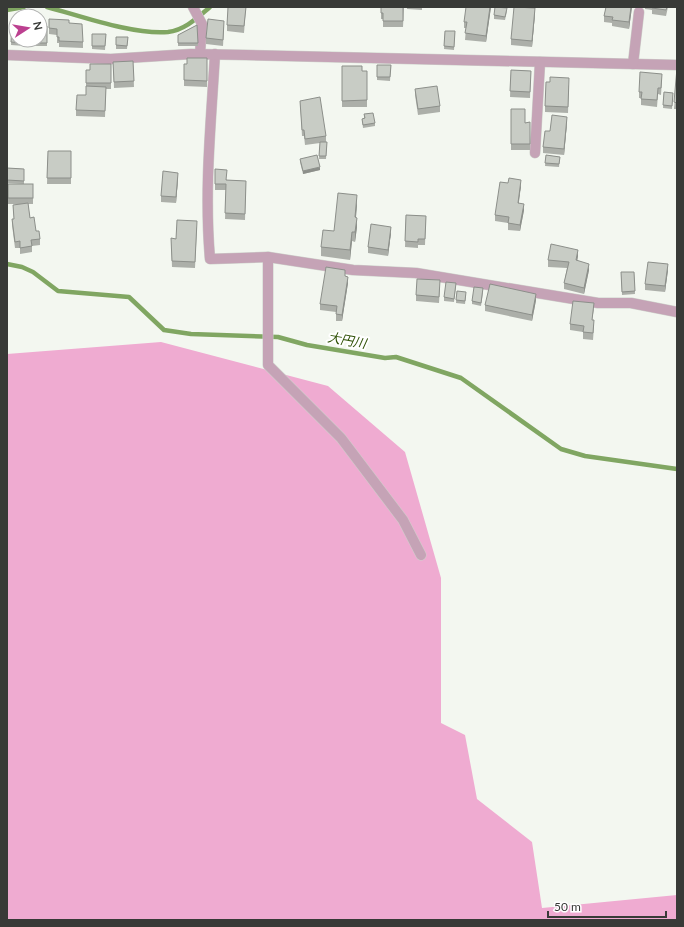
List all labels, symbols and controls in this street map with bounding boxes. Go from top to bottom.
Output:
north arrow [8,8,48,48]
text: N [31,20,46,31]
water label: 大円川 [326,329,370,352]
scale bar [548,893,666,919]
text: 50 m [554,899,581,914]

